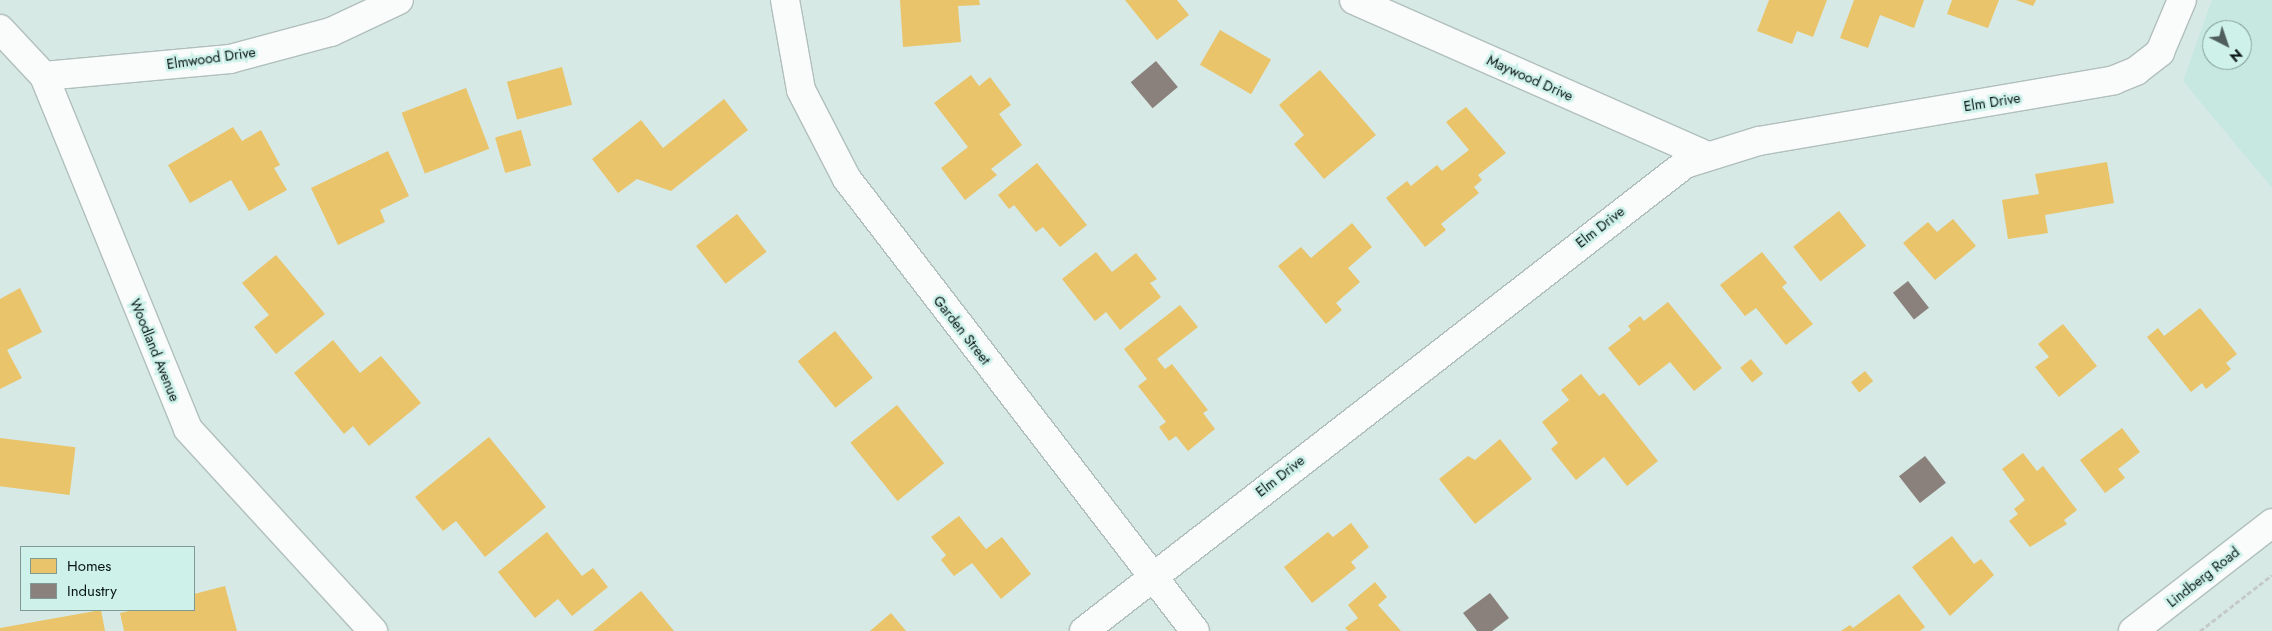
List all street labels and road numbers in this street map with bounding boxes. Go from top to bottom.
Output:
street label: Elmwood Drive [165,43,257,73]
street label: Maywood Drive [1484,52,1576,104]
street label: Elm Drive [1962,89,2022,115]
street label: Elm Drive [1572,203,1628,251]
street label: Garden Street [930,292,994,368]
street label: Woodland Avenue [127,296,183,404]
street label: Elm Drive [1252,452,1308,500]
street label: Lindberg Road [2163,543,2243,611]

